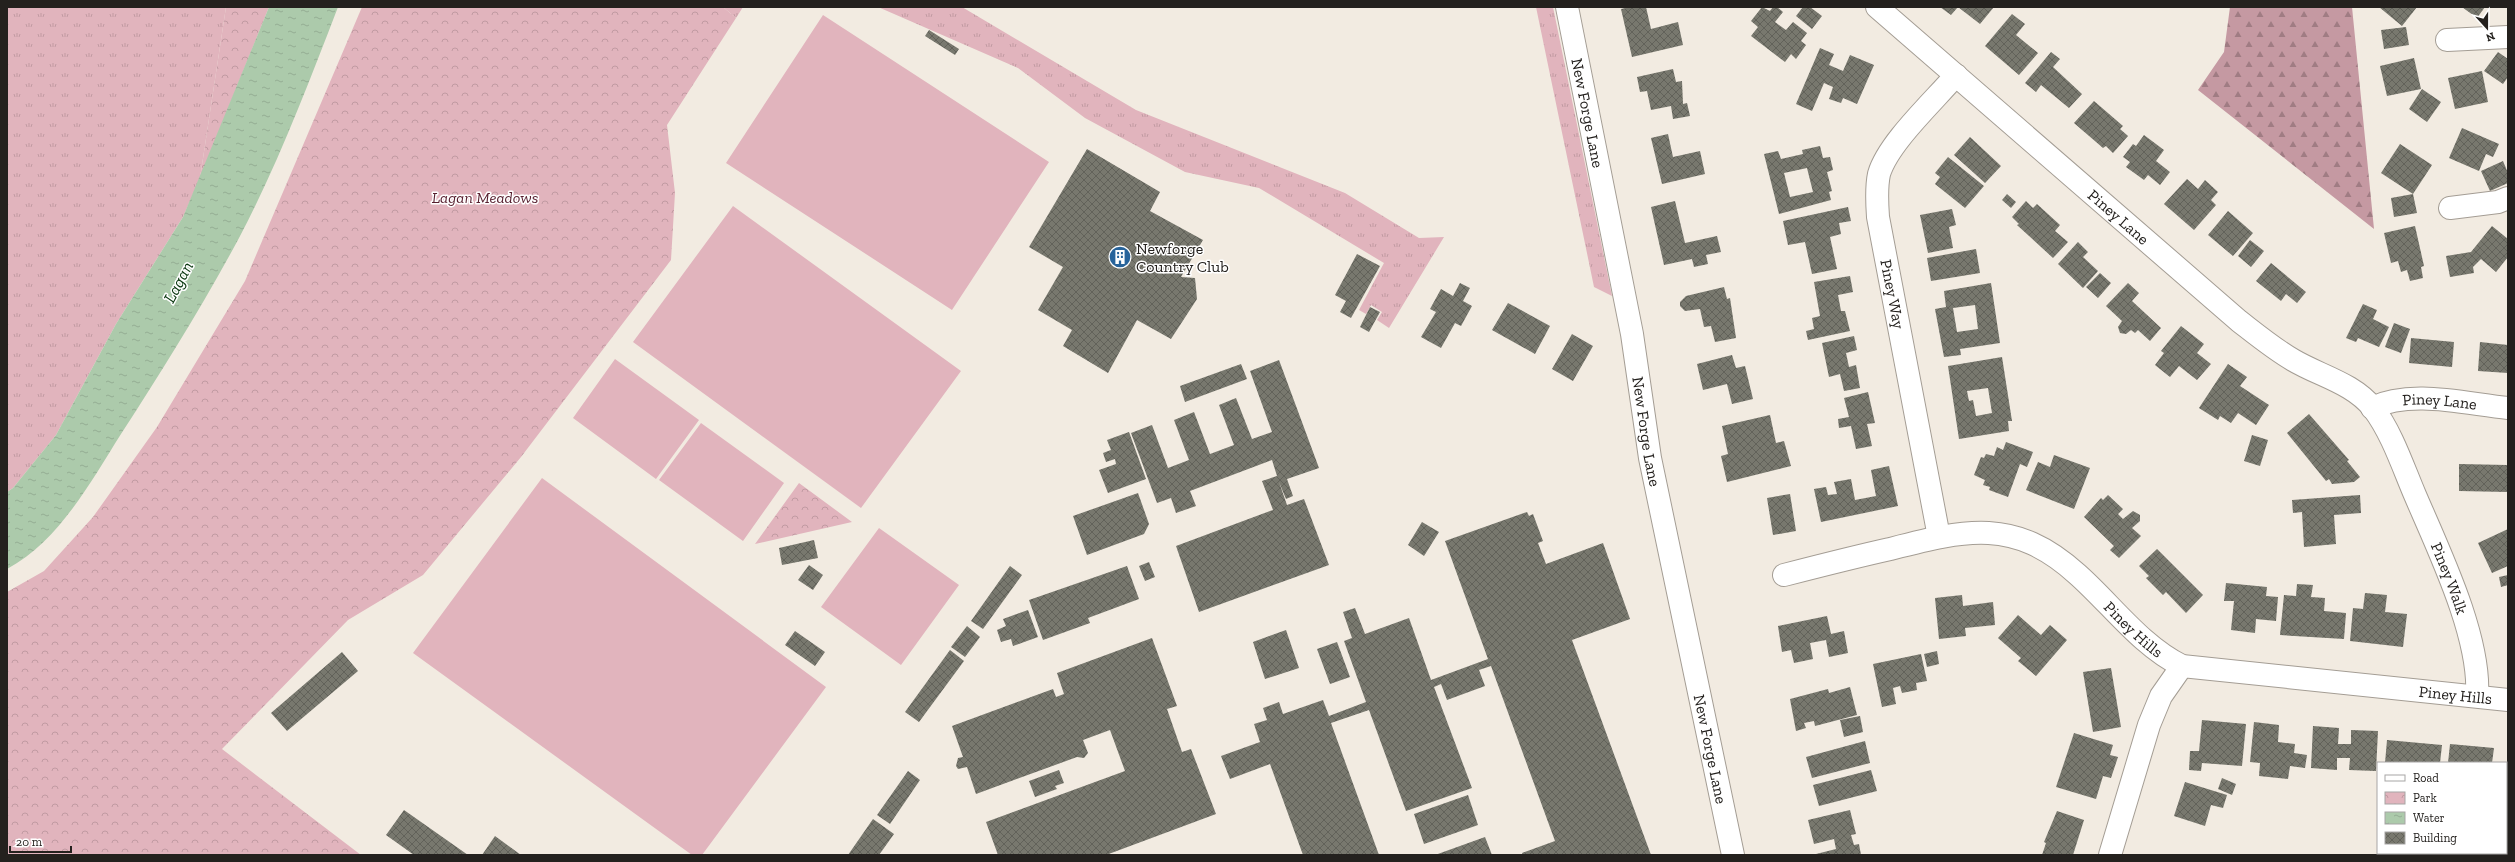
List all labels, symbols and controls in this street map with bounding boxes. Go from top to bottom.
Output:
north arrow [2467,8,2507,48]
text: N [2484,29,2497,45]
street label: New Forge Lane [1567,57,1608,169]
street label: Piney Lane [2084,185,2153,249]
park label: Lagan Meadows [432,188,538,207]
place label: Newforge Country Club [1136,239,1229,276]
building icon: Newforge Country Club [1107,244,1133,270]
water label: Lagan [159,258,197,306]
street label: Piney Way [1876,258,1909,331]
street label: New Forge Lane [1628,375,1665,488]
street label: Piney Lane [2402,390,2478,414]
street label: Piney Walk [2427,539,2472,617]
street label: Piney Hills [2100,597,2167,662]
street label: Piney Hills [2418,682,2493,708]
street label: New Forge Lane [1690,693,1731,805]
legend [2377,762,2507,854]
text: Road [2413,771,2439,785]
text: Park [2413,791,2438,805]
text: Water [2413,811,2445,825]
scale bar [10,828,71,854]
text: Building [2413,831,2457,845]
text: 20 m [16,835,43,849]

